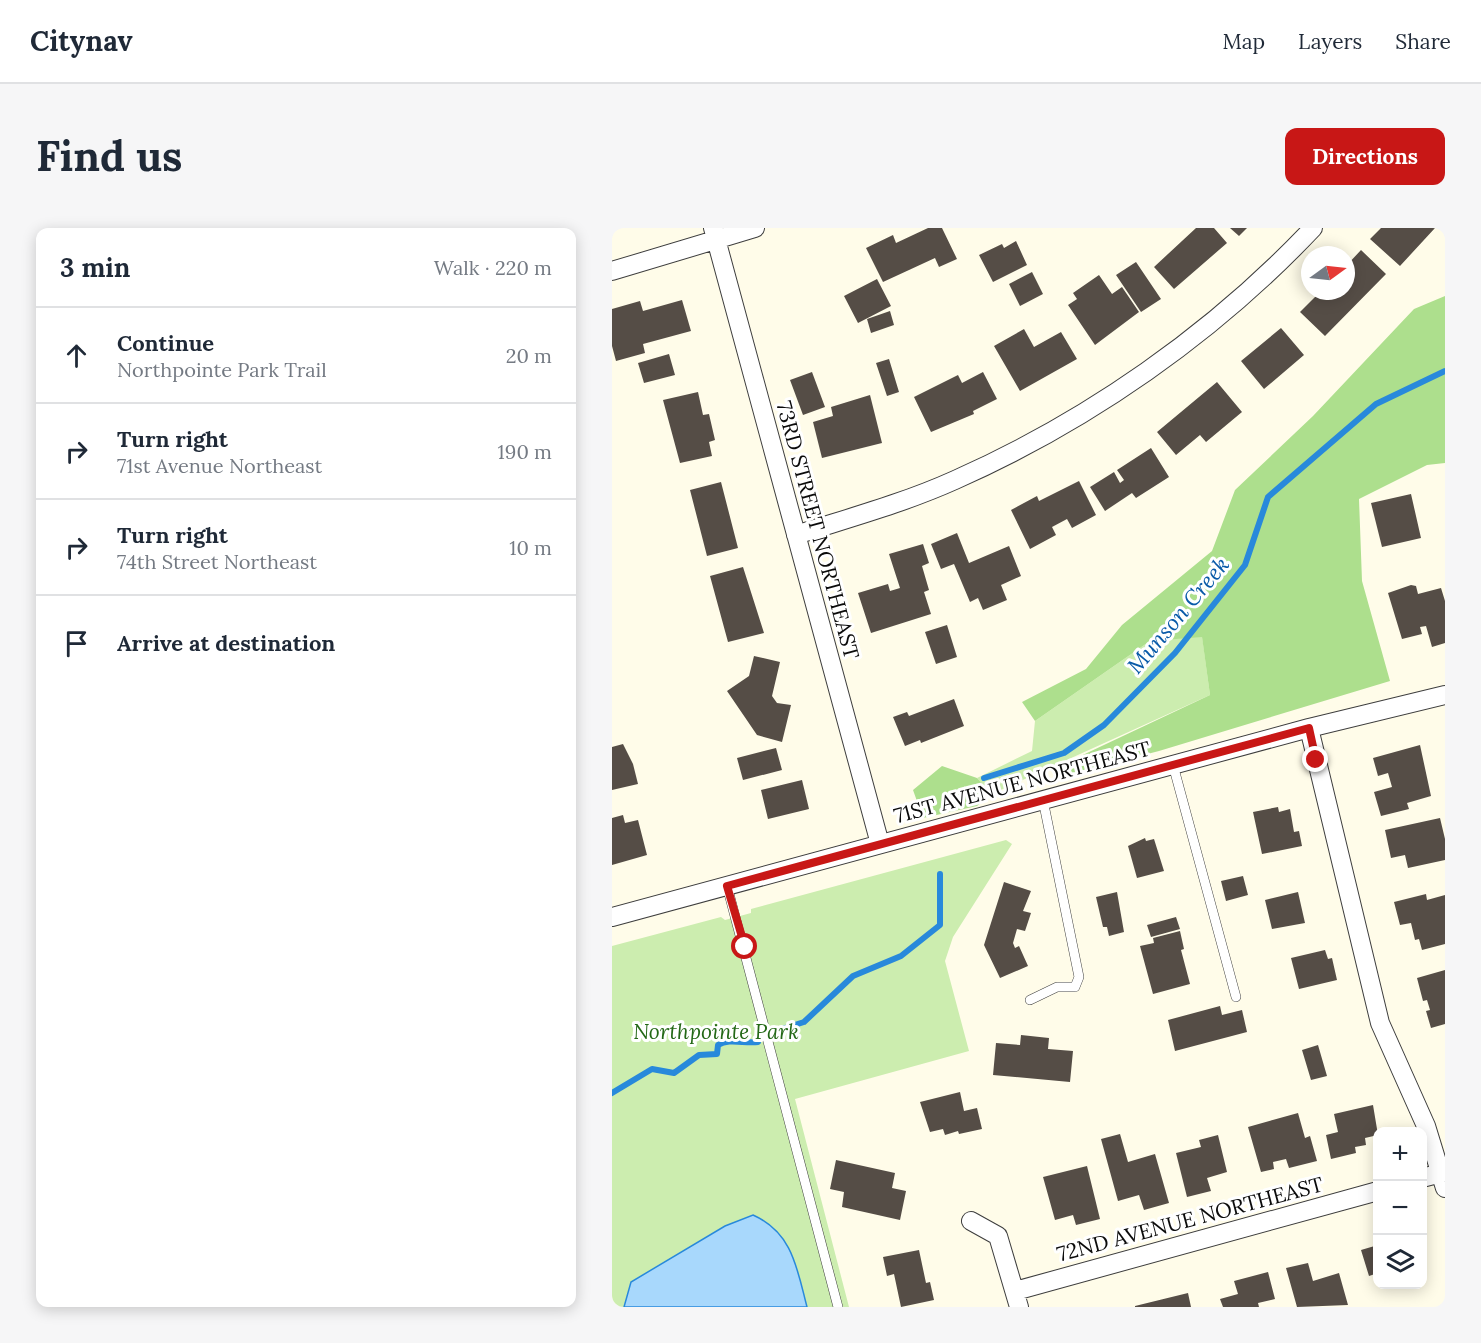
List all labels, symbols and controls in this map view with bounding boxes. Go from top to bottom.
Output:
text: Citynav [30,23,133,59]
text: Map [1222,28,1265,55]
text: Layers [1298,28,1362,55]
text: Share [1395,28,1451,55]
button: Directions [1285,128,1445,185]
text: Find us [36,129,182,183]
north arrow [1301,246,1355,300]
text: 3 min [60,251,130,284]
text: Walk · 220 m [434,255,552,280]
text: Continue [117,329,214,357]
icon: ahead [60,339,93,372]
text: 20 m [506,343,552,368]
text: Northpointe Park Trail [117,357,327,382]
street label: 73RD STREET NORTHEAST [770,398,866,662]
text: Turn right [117,425,228,453]
icon: right [60,435,93,468]
text: 190 m [498,439,552,464]
text: 71st Avenue Northeast [117,453,322,478]
text: Turn right [117,521,228,549]
icon: right [60,531,93,564]
text: 10 m [509,535,552,560]
text: 74th Street Northeast [117,549,317,574]
water label: Munson Creek [1121,551,1235,679]
icon: arrive [60,627,93,660]
text: Arrive at destination [117,629,335,657]
street label: 71ST AVENUE NORTHEAST [891,735,1153,829]
route end [1302,746,1328,772]
route start [731,933,757,959]
park label: Northpointe Park [633,1018,799,1045]
map controls [1373,1127,1427,1289]
button: + [1373,1127,1427,1181]
street label: 72ND AVENUE NORTHEAST [1054,1170,1326,1268]
button: − [1373,1181,1427,1235]
button: layers [1373,1235,1427,1289]

